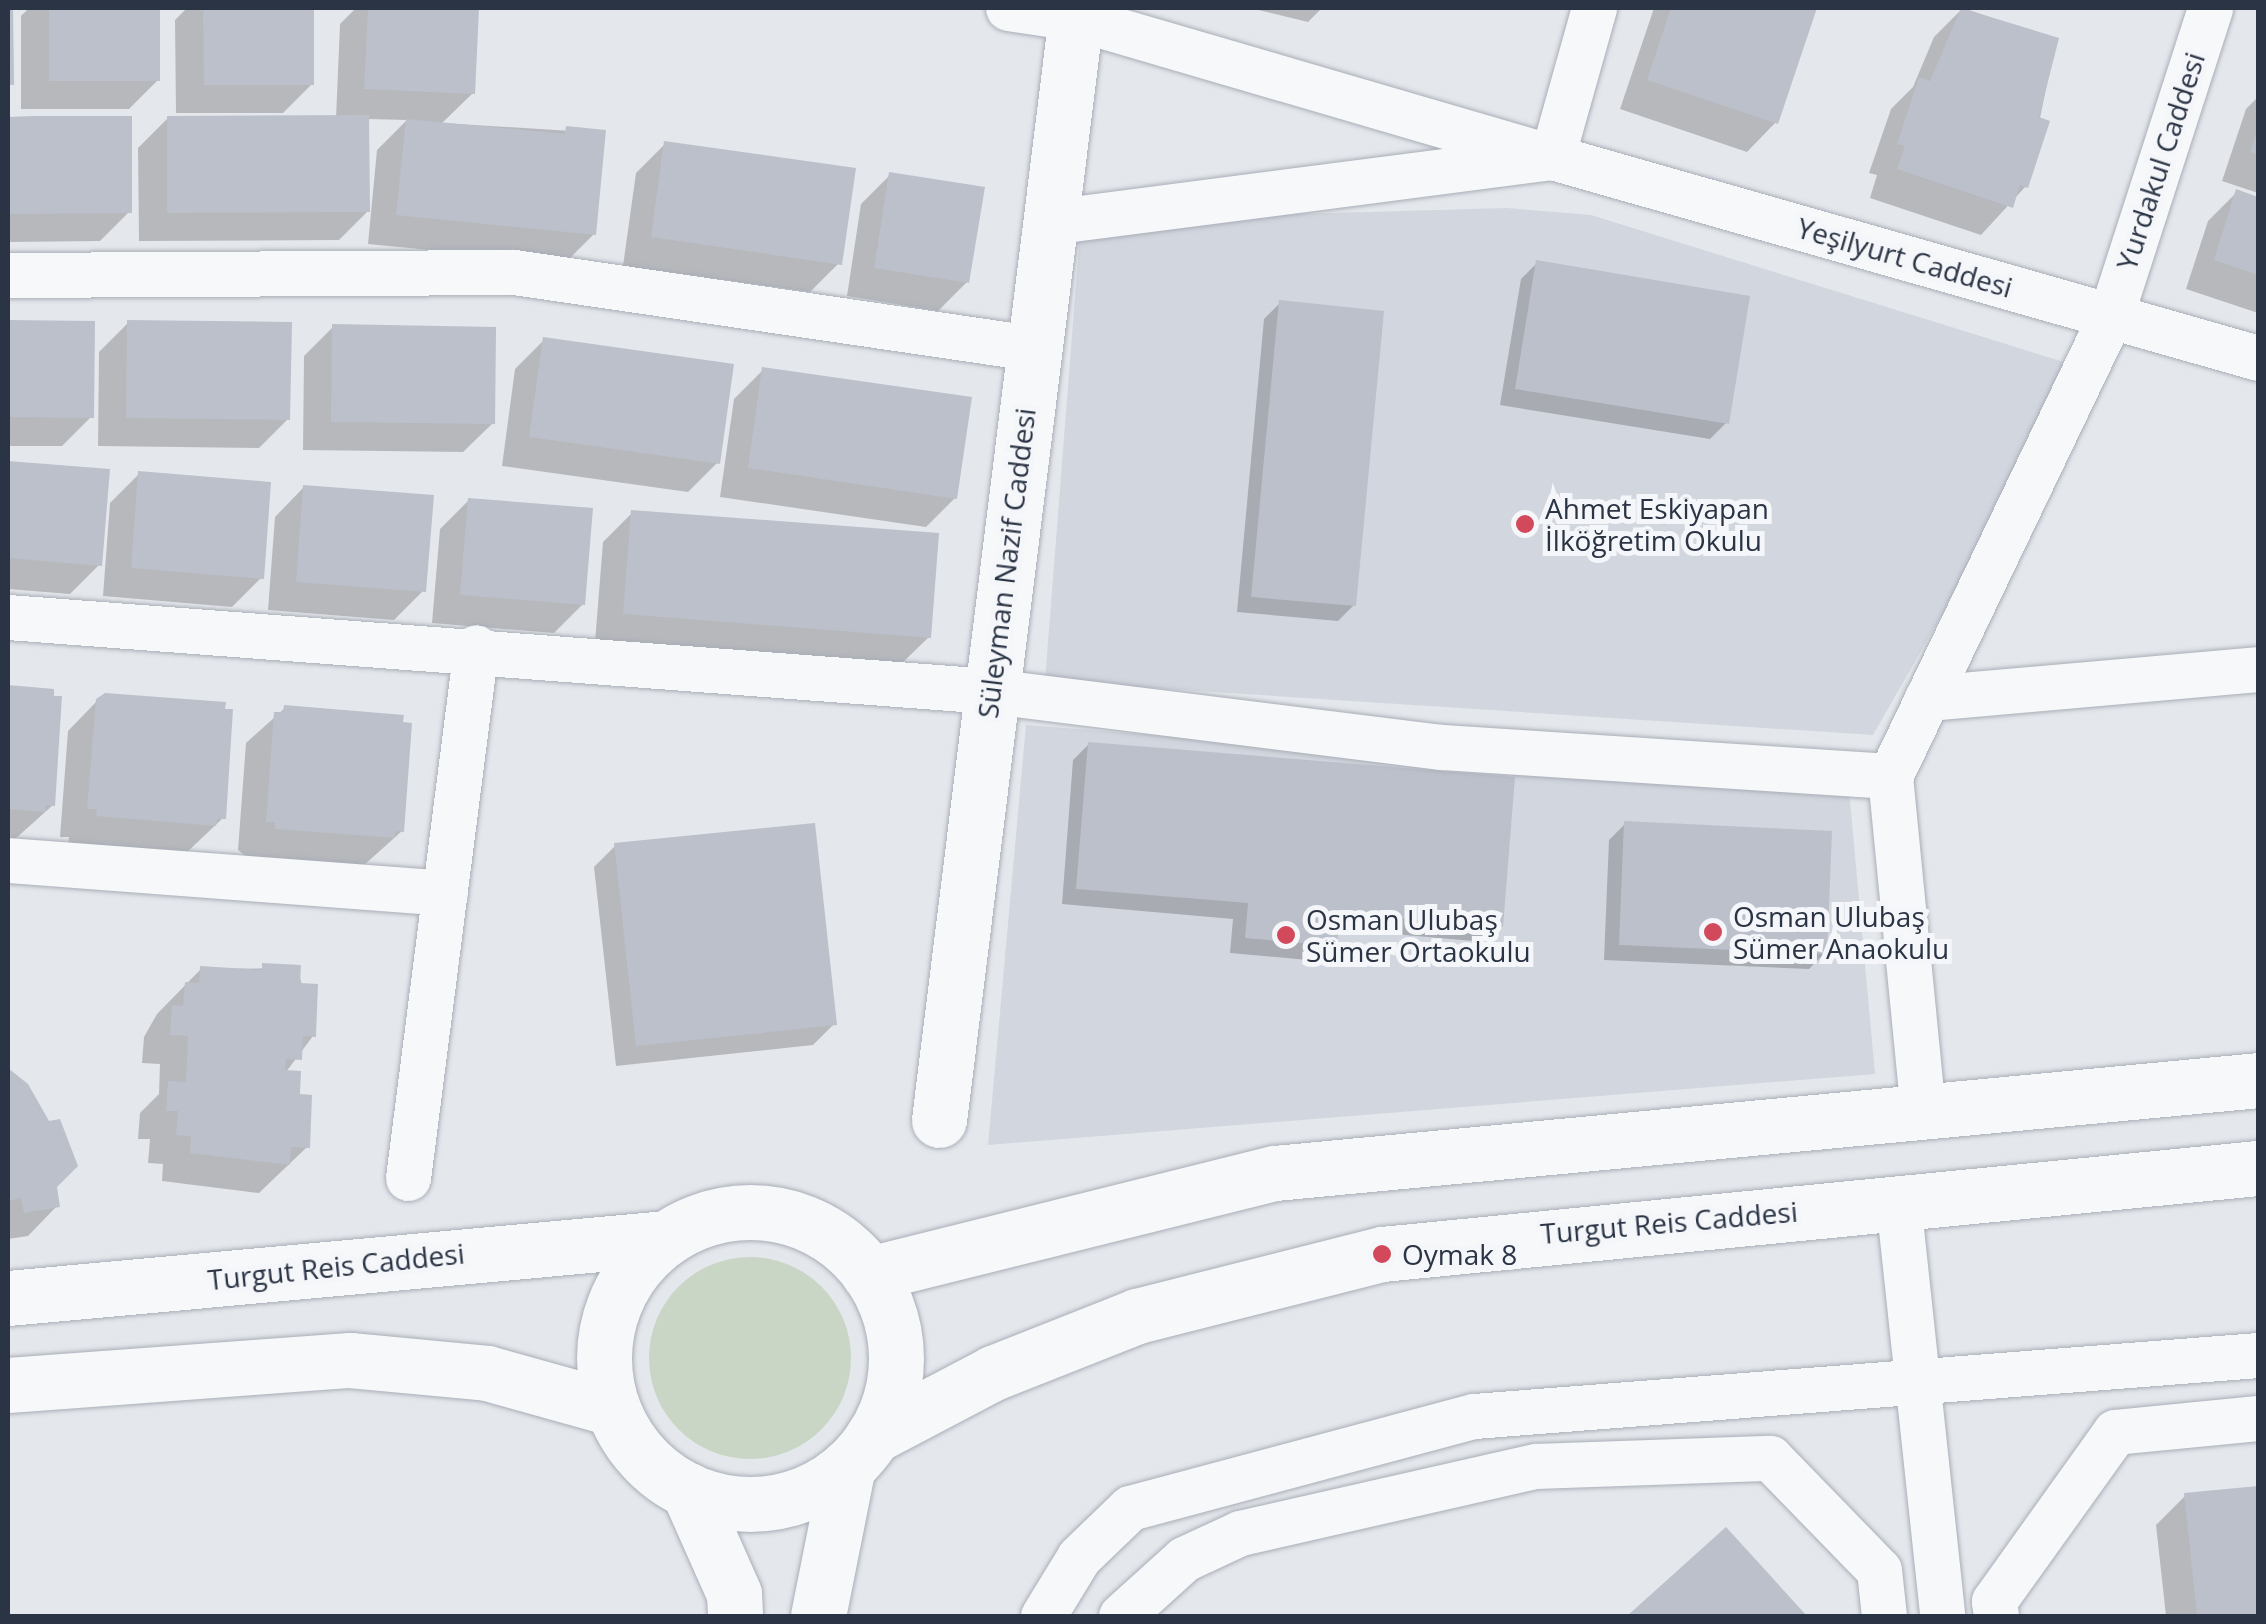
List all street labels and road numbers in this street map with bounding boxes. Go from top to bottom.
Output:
street label: Yurdakul Caddesi [2109,48,2211,274]
street label: Yeşilyurt Caddesi [1794,210,2016,304]
street label: Süleyman Nazif Caddesi [970,406,1042,720]
street label: Turgut Reis Caddesi [1539,1194,1799,1250]
street label: Turgut Reis Caddesi [206,1236,466,1296]

